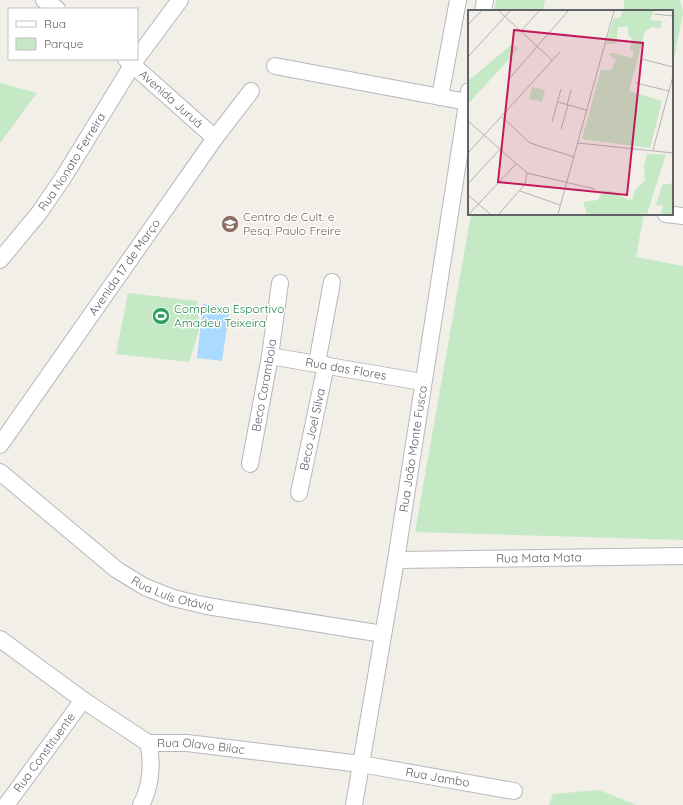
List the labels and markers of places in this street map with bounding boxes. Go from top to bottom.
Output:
place label: Centro de Cult. e Pesq. Paulo Freire [243,209,341,238]
school or university icon: Centro de Cult. e Pesq. Paulo Freire [220,214,240,234]
place label: Complexo Esportivo Amadeu Teixeira [174,301,285,330]
sports icon: Complexo Esportivo Amadeu Teixeira [151,306,171,326]

